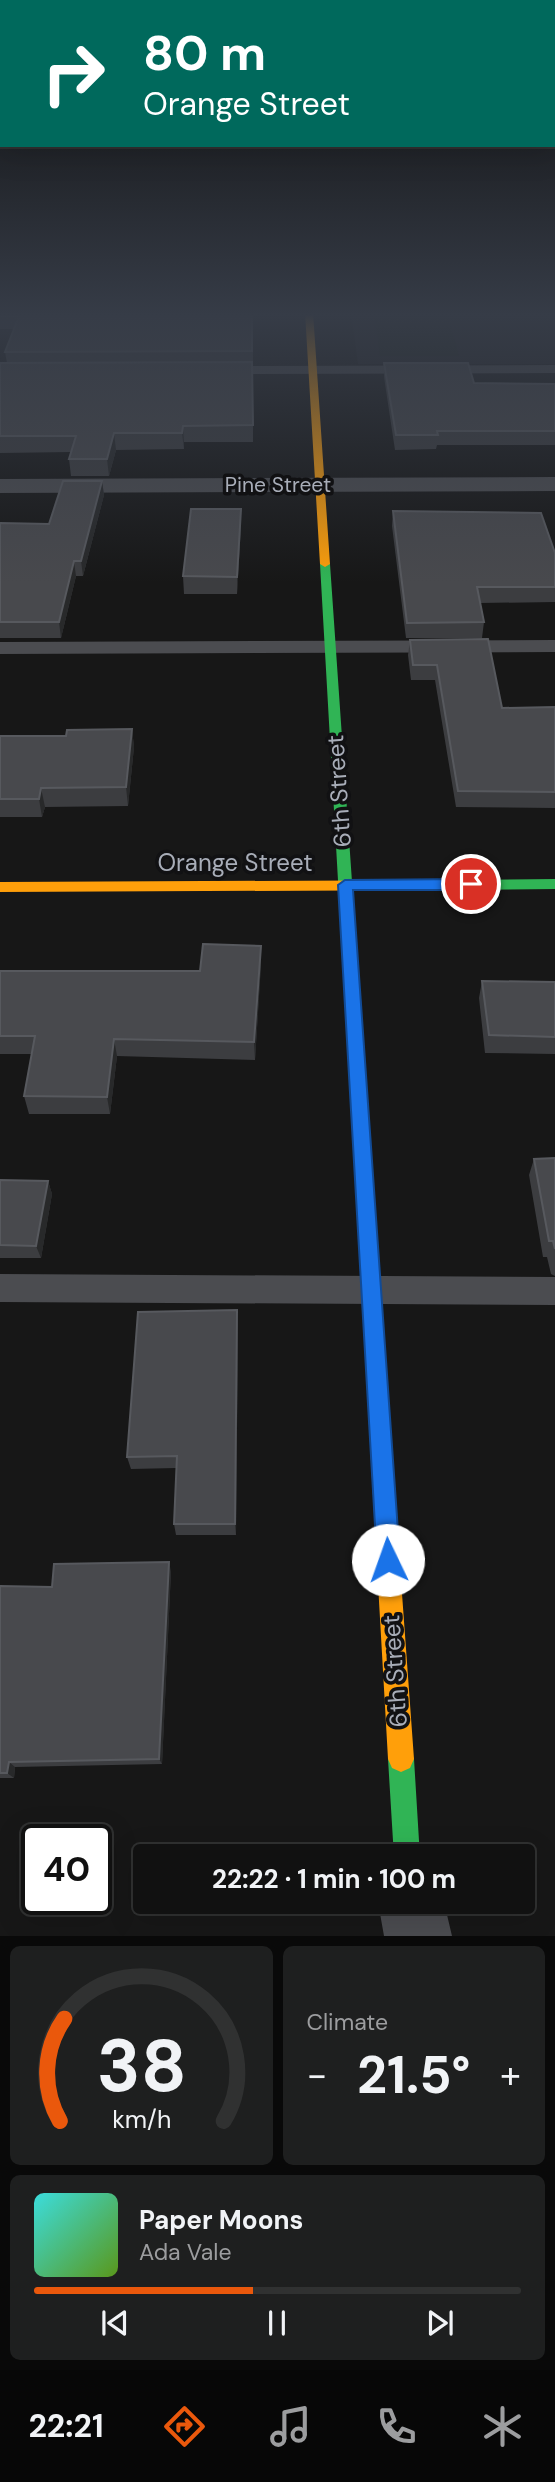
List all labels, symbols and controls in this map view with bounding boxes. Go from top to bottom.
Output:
text: 80 m [143,21,266,85]
icon: right [28,28,119,119]
text: Orange Street [143,83,350,125]
street label: Pine Street [225,471,331,499]
street label: 6th Street [319,734,358,848]
street label: Orange Street [157,847,313,878]
pin [441,854,501,914]
icon: arrive [452,865,490,903]
position arrow [351,1523,425,1597]
street label: 6th Street [375,1614,414,1728]
speed limit sign: 40 [21,1824,112,1915]
text: 22:22 · 1 min · 100 m [212,1862,456,1896]
text: Climate [307,2007,388,2037]
text: 38 [96,2020,186,2115]
text: 21.5° [357,2041,470,2109]
text: − [307,2050,327,2100]
text: + [500,2050,521,2100]
text: km/h [112,2103,171,2136]
text: Paper Moons [139,2203,303,2237]
text: Ada Vale [139,2237,232,2267]
icon: previous [96,2304,134,2342]
icon: pause [258,2304,296,2342]
icon: next [421,2304,459,2342]
icon: directions [160,2402,209,2451]
icon: music [266,2402,315,2451]
icon: phone [372,2402,421,2451]
icon: climate [478,2402,527,2451]
text: 22:21 [28,2405,104,2447]

